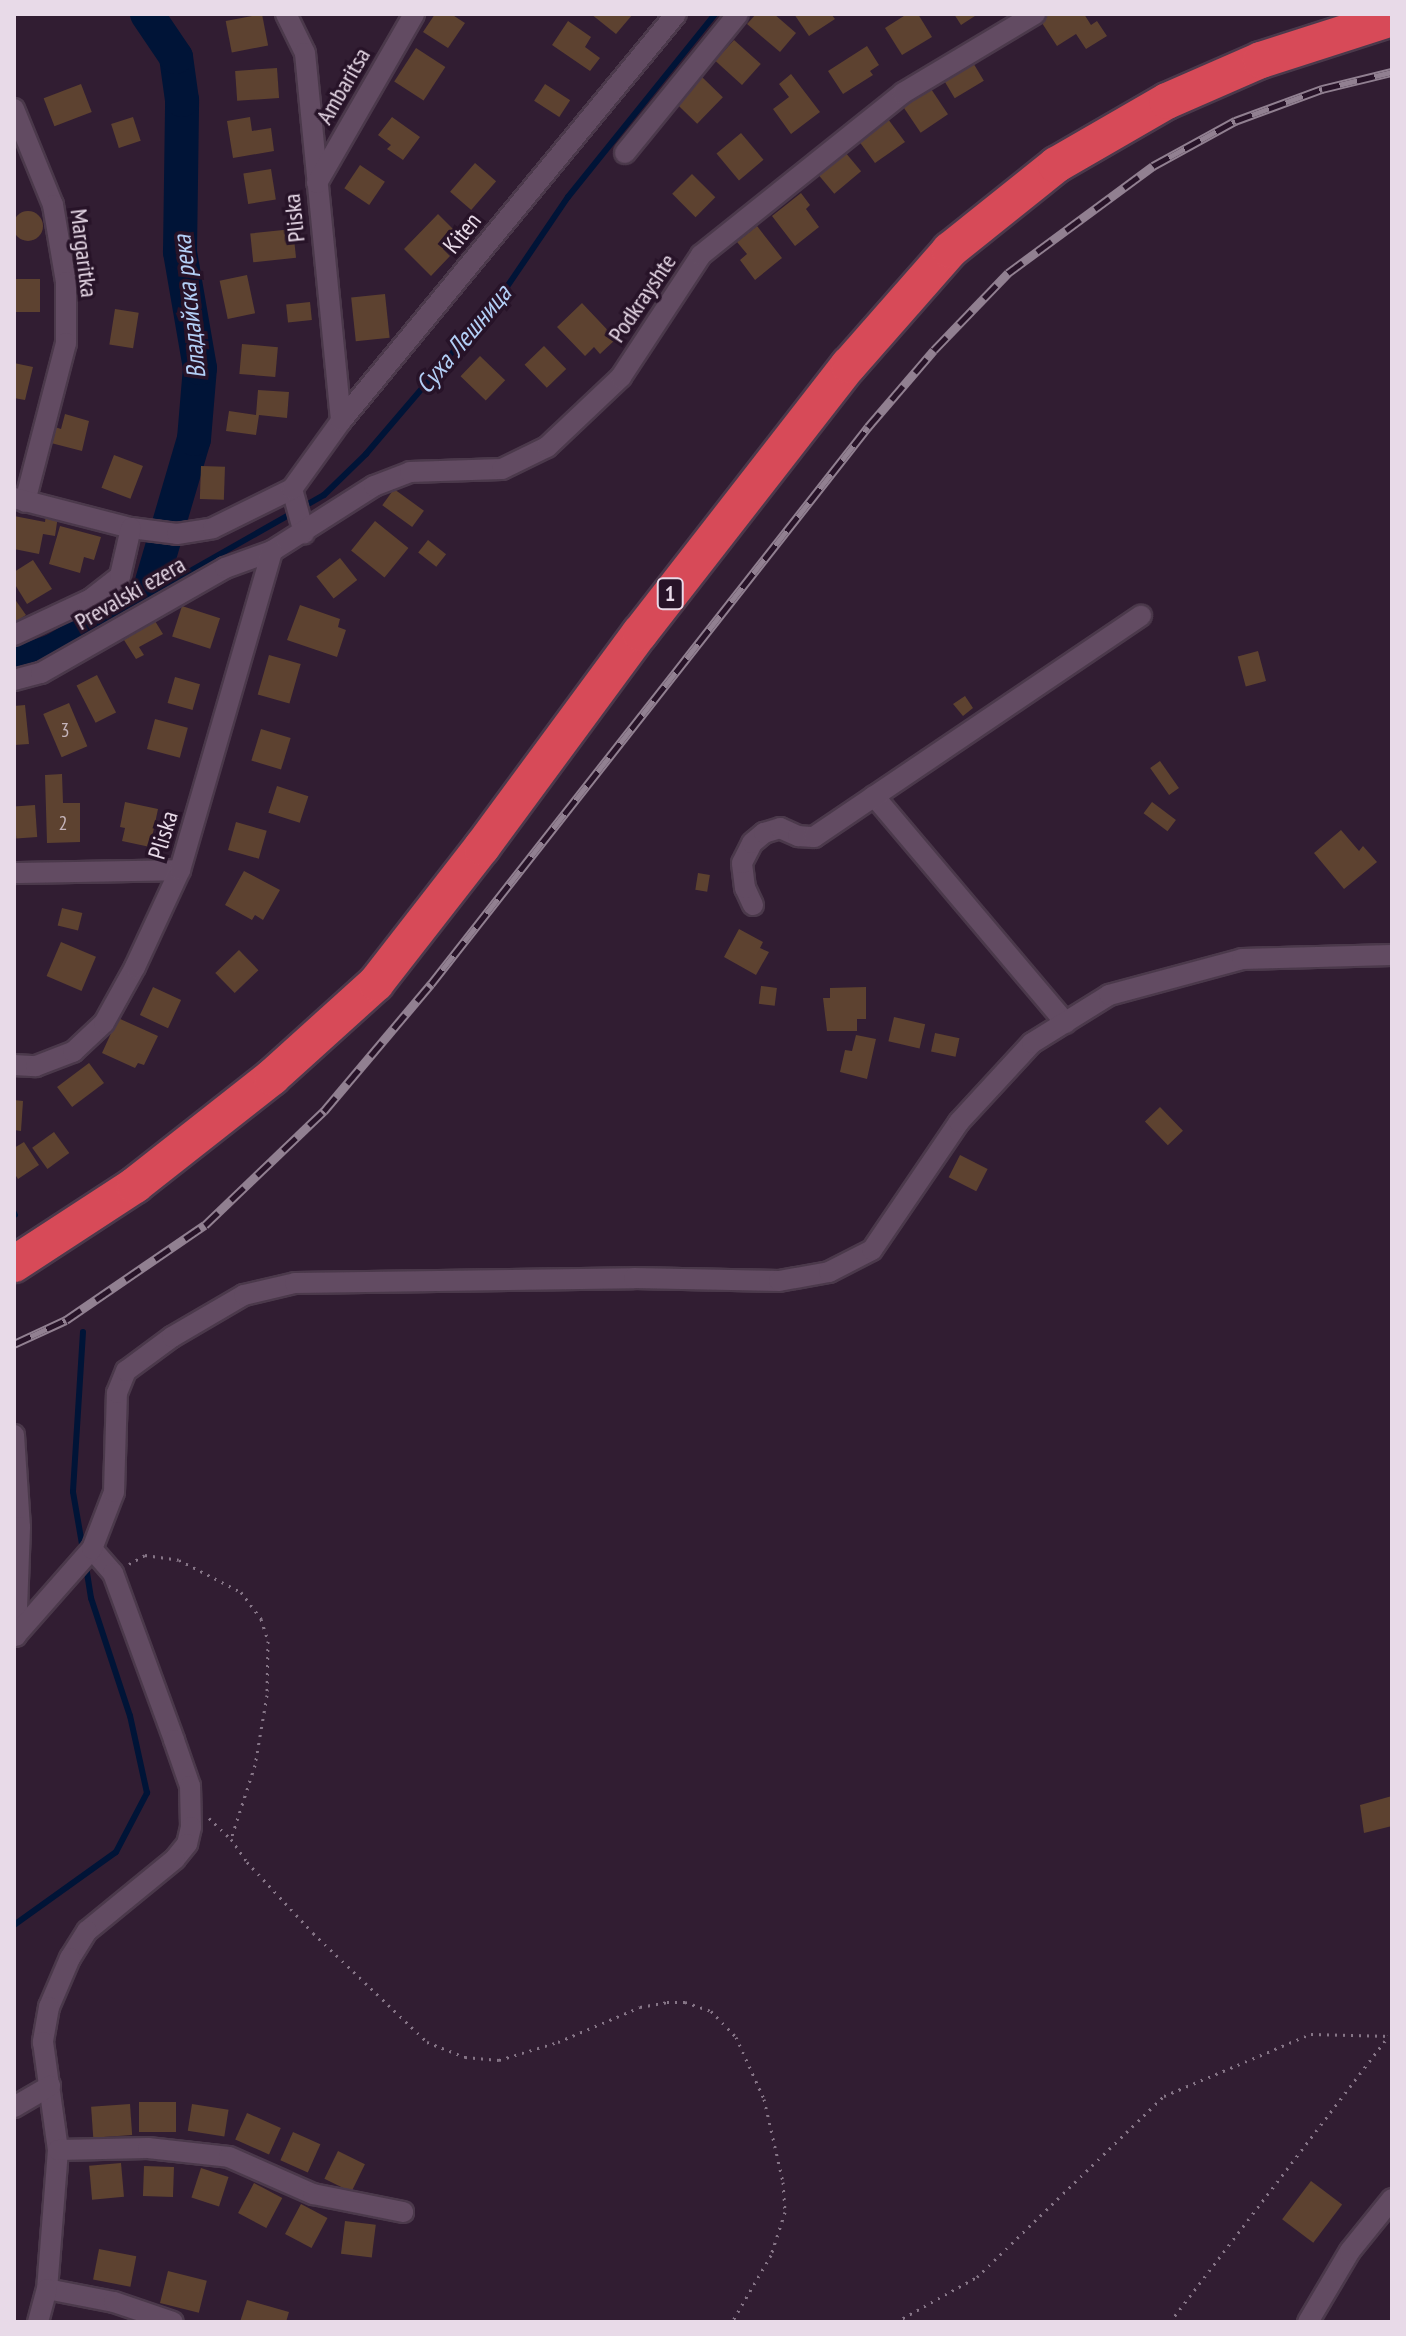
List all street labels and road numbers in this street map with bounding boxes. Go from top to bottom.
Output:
street label: Ambaritsa [310,43,376,129]
street label: Pliska [277,192,311,244]
street label: Margaritka [64,207,104,299]
street label: Kiten [437,207,487,259]
street label: Podkrayshte [602,248,682,348]
street label: Prevalski ezera [70,550,190,636]
road number: 1 [656,576,684,612]
street label: Pliska [142,808,184,862]

